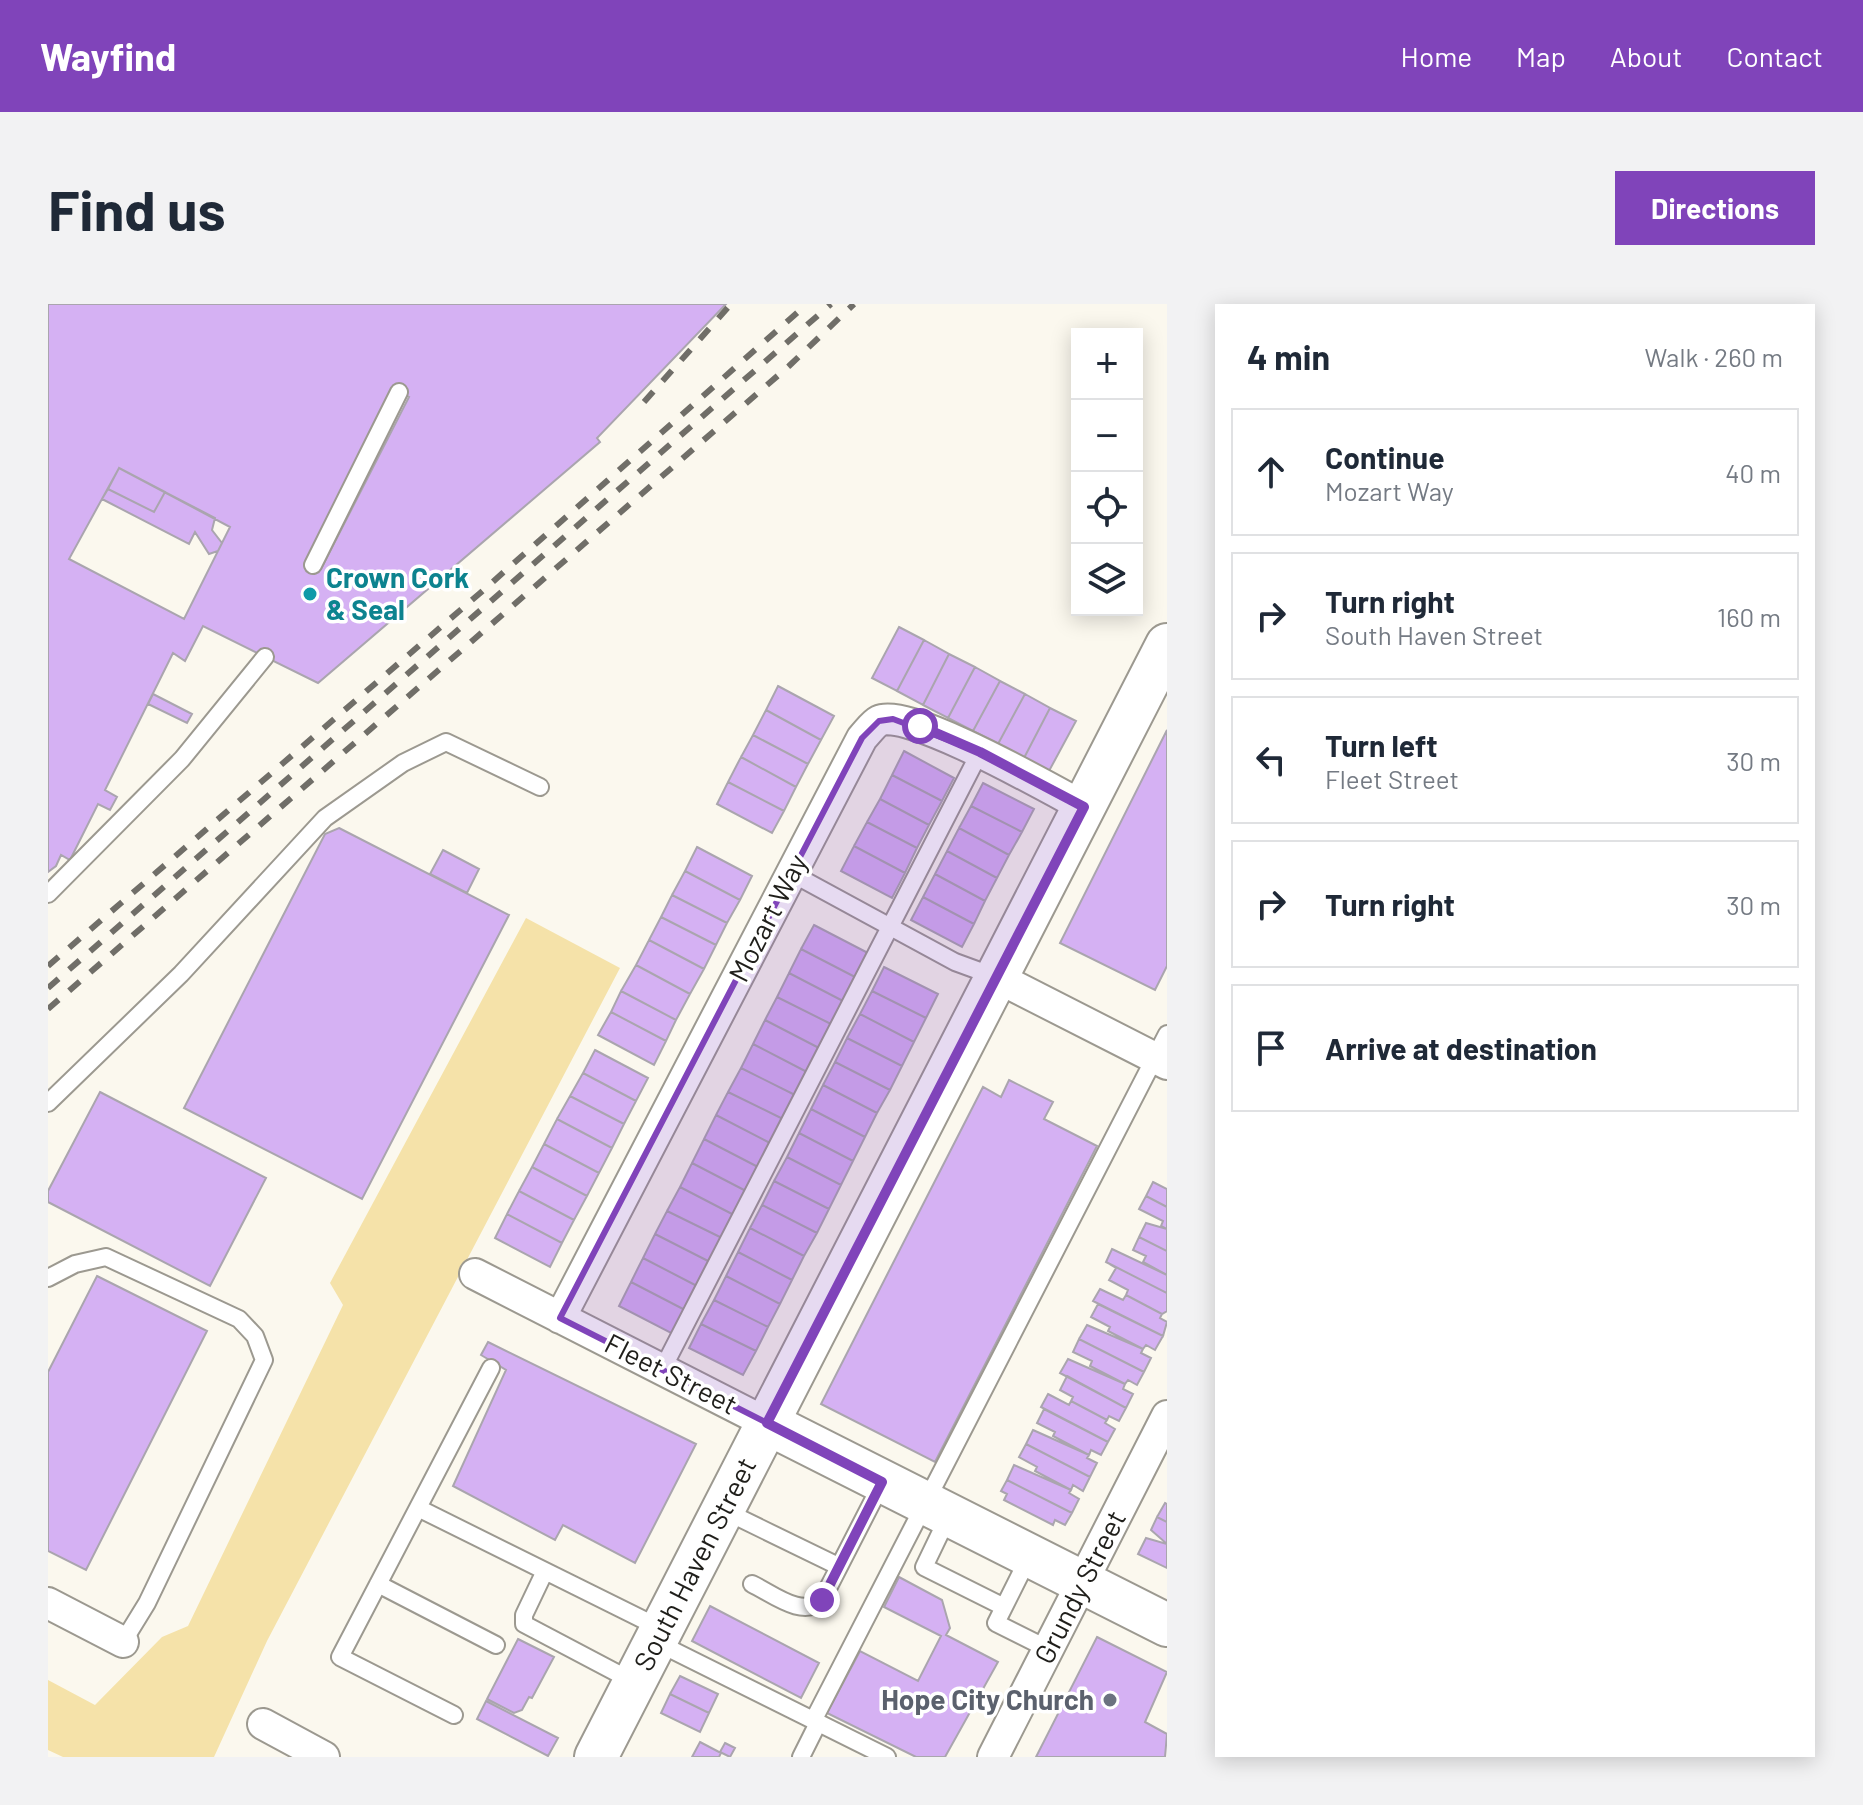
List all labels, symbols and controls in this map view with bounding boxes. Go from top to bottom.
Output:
text: Wayfind [40,33,176,79]
text: Home [1401,39,1472,73]
text: Map [1516,39,1566,73]
text: About [1610,39,1682,73]
text: Contact [1726,39,1823,73]
button: Directions [1615,171,1815,245]
text: Find us [48,175,226,242]
map controls [1071,328,1143,616]
button: + [1071,328,1143,400]
text: 4 min [1247,336,1330,377]
text: Walk · 260 m [1645,341,1783,372]
button: − [1071,400,1143,472]
text: Continue [1325,439,1445,475]
icon: ahead [1249,450,1293,494]
text: 40 m [1725,457,1781,488]
button: locate [1071,472,1143,544]
text: Mozart Way [1325,475,1454,506]
button: layers [1071,544,1143,616]
place label: Crown Cork & Seal [326,560,469,626]
text: Turn right [1325,583,1455,619]
marker: Crown Cork & Seal [301,585,319,603]
icon: right [1249,594,1293,638]
text: 160 m [1717,601,1781,632]
text: South Haven Street [1325,619,1543,650]
route start [902,708,938,744]
text: Turn left [1325,727,1438,763]
icon: left [1249,738,1293,782]
text: 30 m [1726,745,1781,776]
text: Fleet Street [1325,763,1459,794]
street label: Mozart Way [720,848,814,987]
icon: right [1249,882,1293,926]
text: Turn right [1325,886,1455,922]
text: 30 m [1726,889,1781,920]
icon: arrive [1249,1026,1293,1070]
text: Arrive at destination [1325,1030,1597,1066]
street label: Fleet Street [599,1325,743,1421]
street label: South Haven Street [626,1451,763,1676]
street label: Grundy Street [1026,1504,1132,1669]
route end [804,1582,840,1618]
place label: Hope City Church [881,1682,1094,1716]
marker: Hope City Church [1101,1691,1119,1709]

